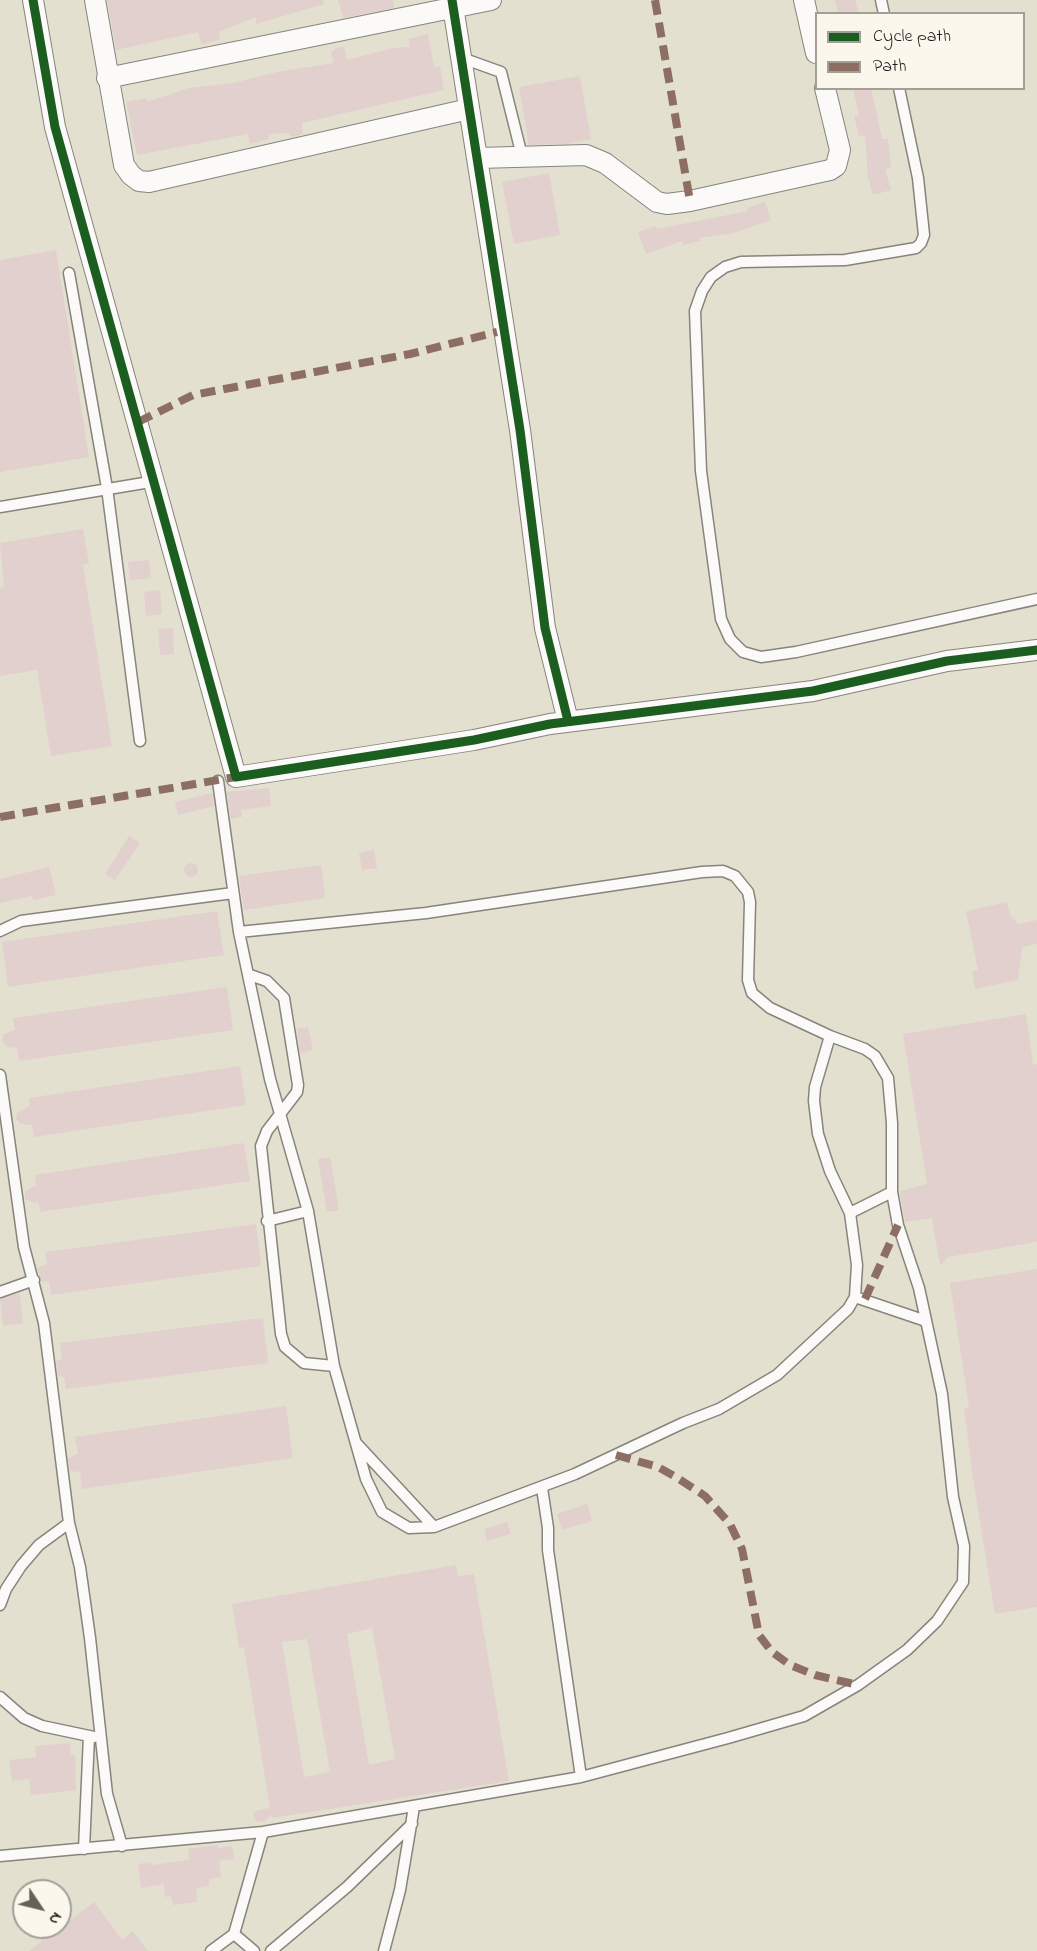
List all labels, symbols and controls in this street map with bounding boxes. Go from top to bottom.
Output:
legend [815,12,1025,90]
text: Cycle path [873,24,951,50]
text: Path [873,54,907,80]
north arrow [12,1879,72,1939]
text: N [42,1907,68,1929]

